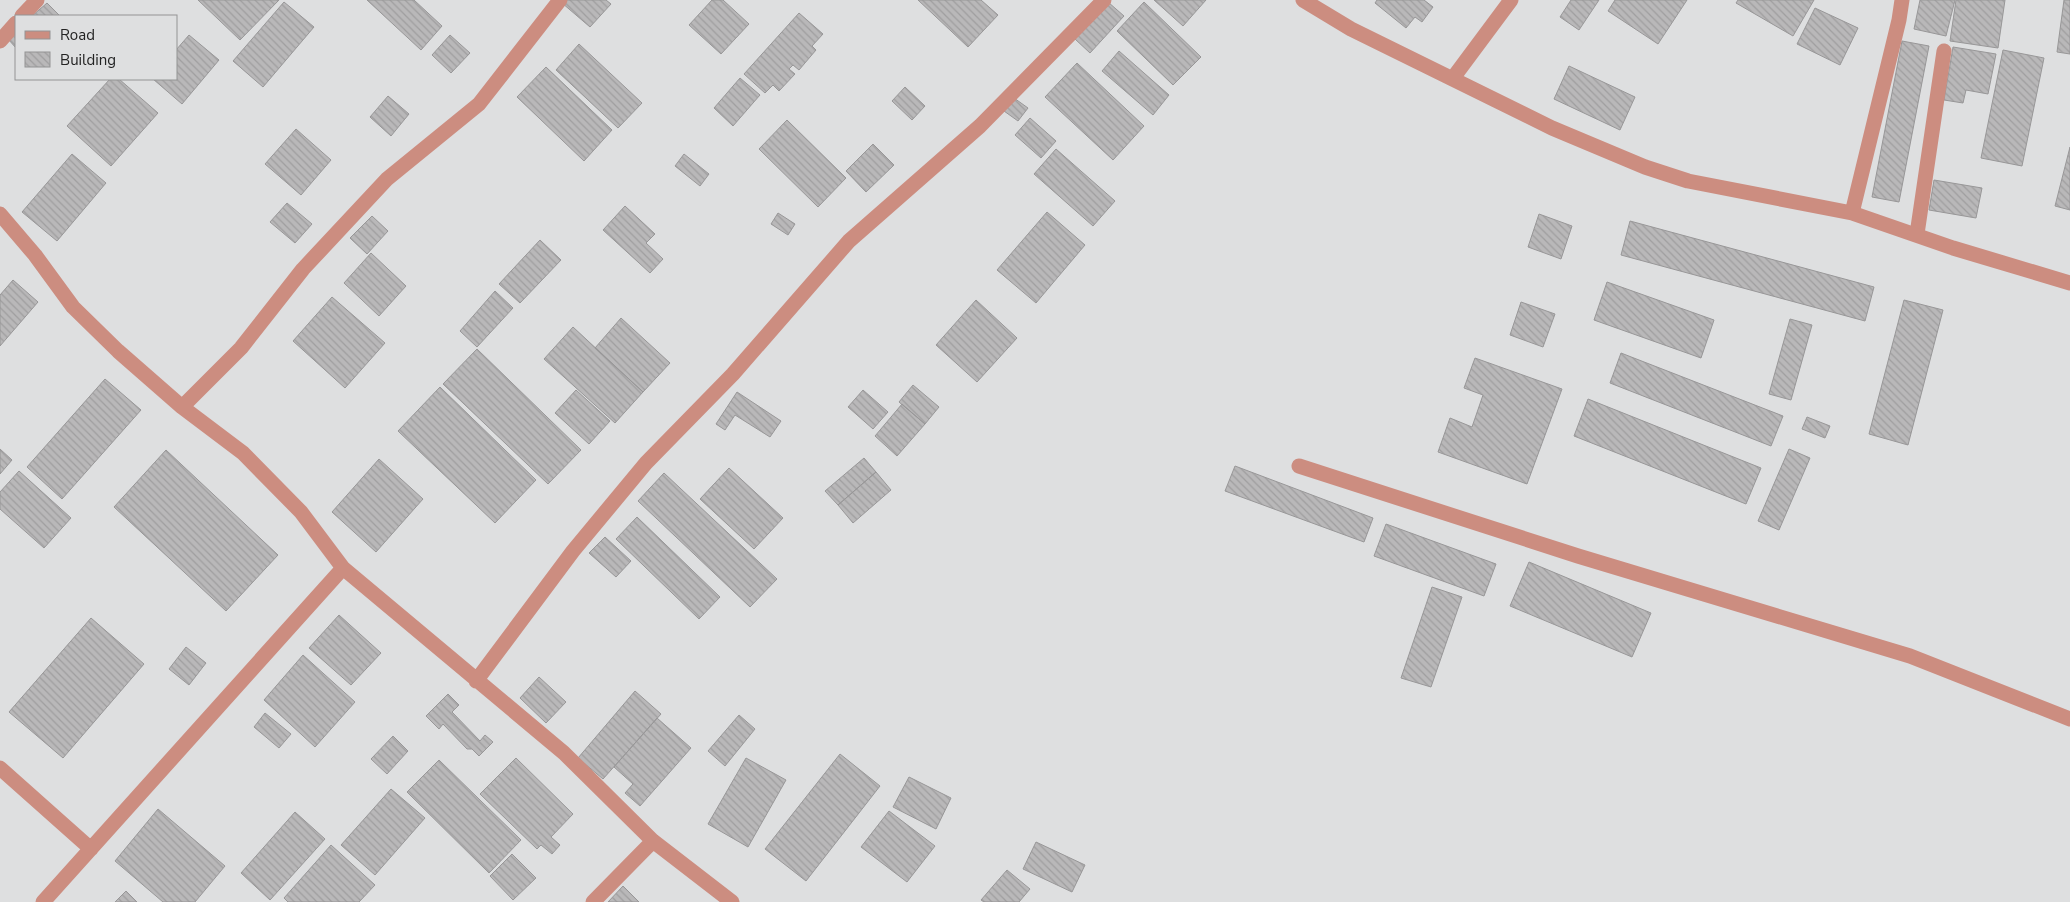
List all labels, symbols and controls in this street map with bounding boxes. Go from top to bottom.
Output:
legend [15,15,178,80]
text: Road [60,25,95,45]
text: Building [60,50,116,70]

